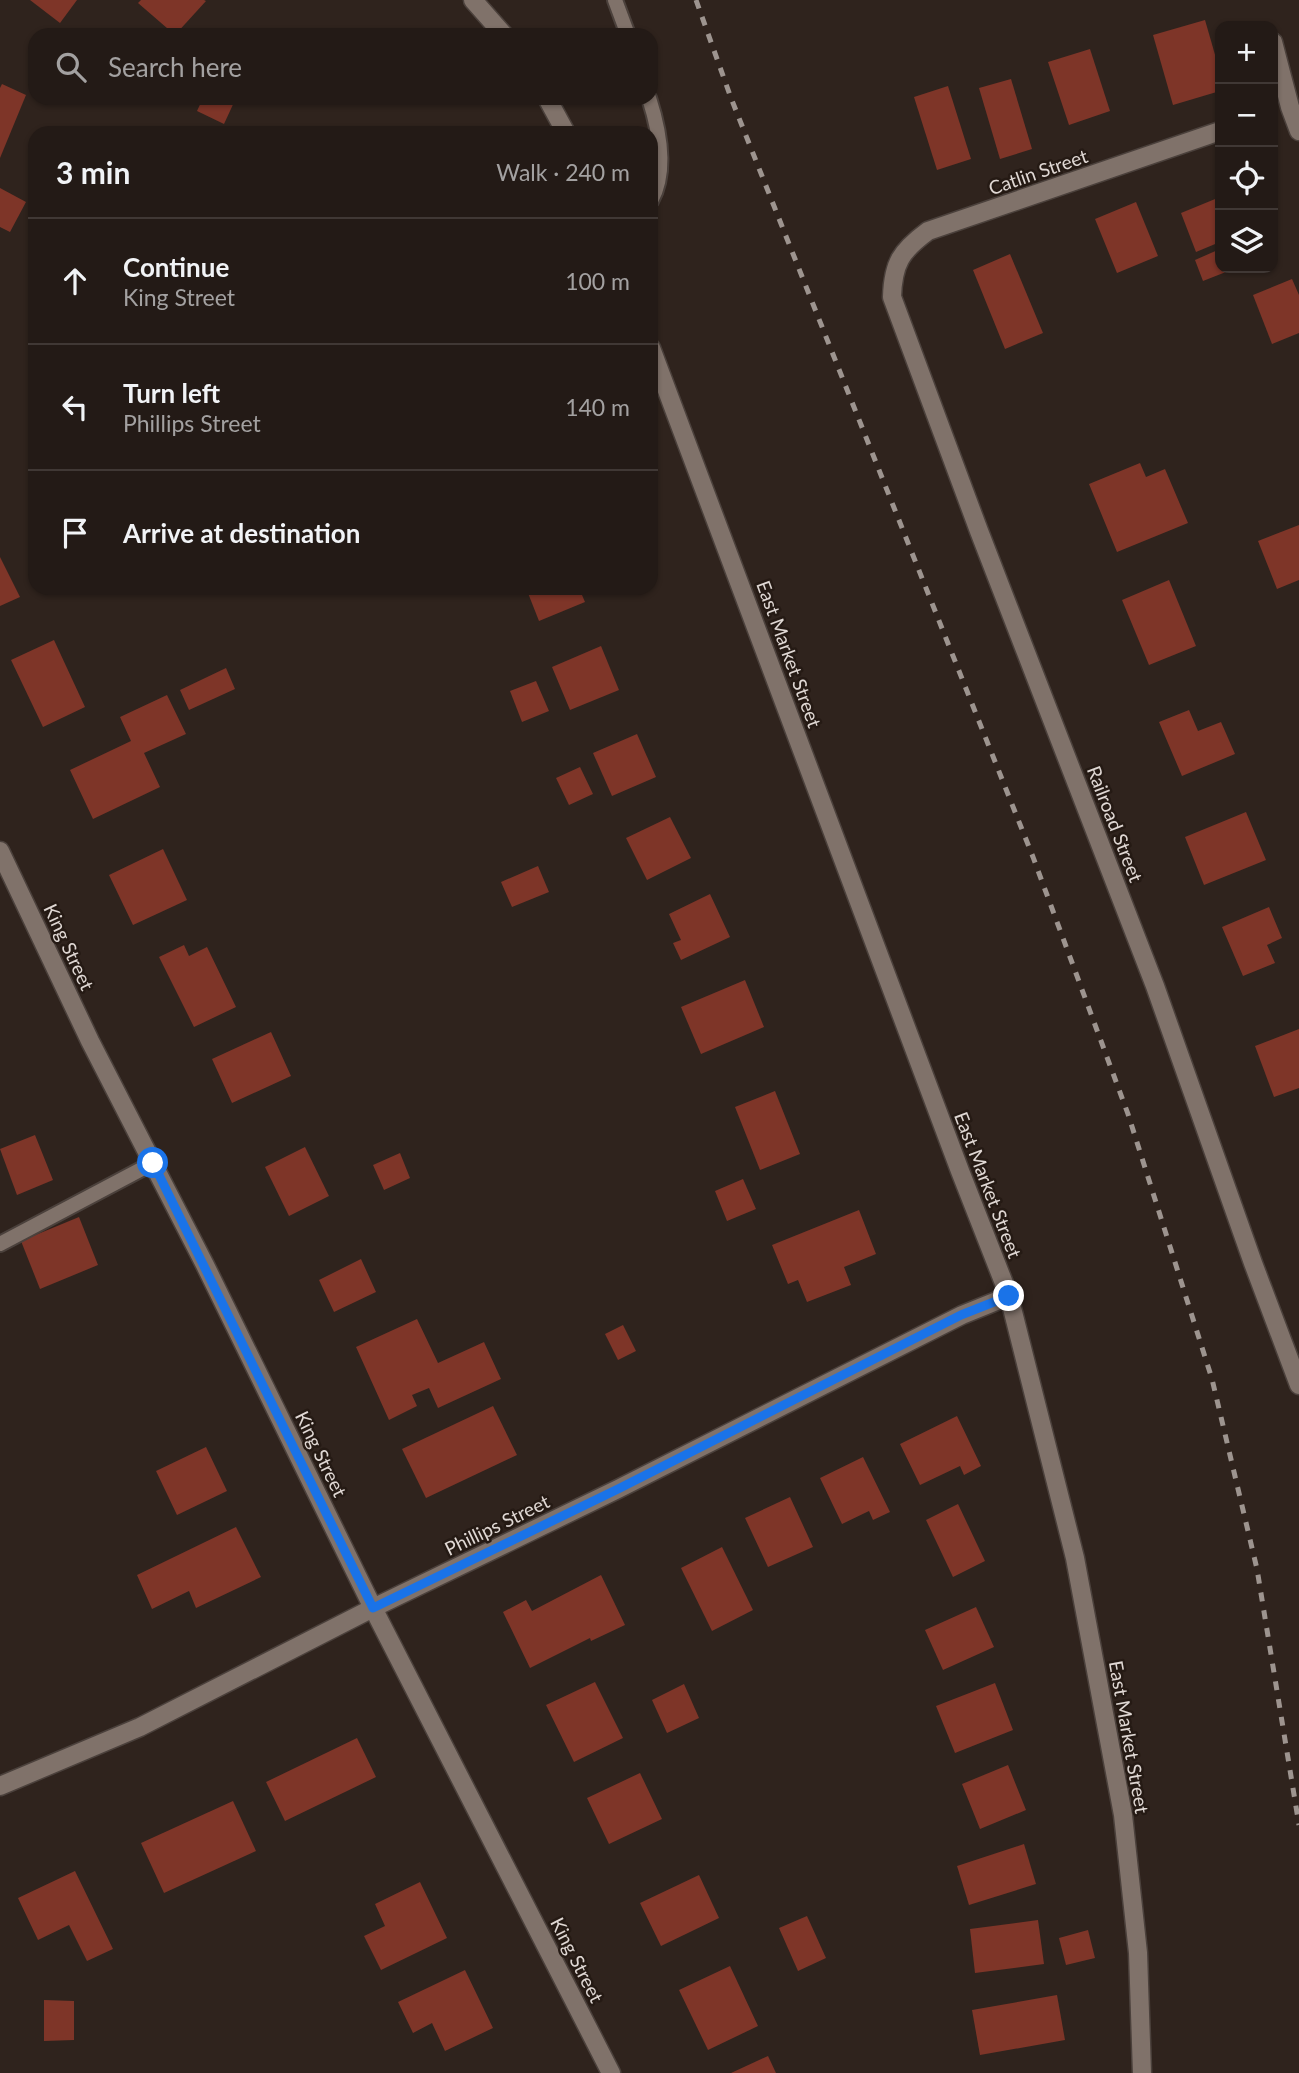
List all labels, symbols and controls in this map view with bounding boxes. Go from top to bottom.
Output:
map controls [1215,21,1278,273]
button: + [1215,21,1278,84]
search box [28,28,658,105]
icon: search [52,48,90,86]
text: Search here [108,51,242,83]
button: − [1215,84,1278,147]
street label: Catlin Street [985,144,1091,199]
button: locate [1215,147,1278,210]
text: 3 min [56,154,130,190]
text: Walk · 240 m [496,158,630,186]
button: layers [1215,210,1278,273]
text: Continue [123,251,229,283]
icon: ahead [56,262,94,300]
text: 100 m [565,267,630,295]
text: King Street [123,283,235,311]
text: Turn left [123,377,220,409]
icon: left [56,388,94,426]
text: 140 m [565,393,630,421]
text: Phillips Street [123,409,261,437]
icon: arrive [56,514,94,552]
text: Arrive at destination [123,517,360,549]
street label: East Market Street [752,577,827,731]
street label: Railroad Street [1083,763,1148,885]
street label: King Street [39,900,100,994]
street label: East Market Street [950,1108,1027,1261]
route start [137,1147,168,1178]
route end [993,1280,1024,1311]
street label: King Street [291,1407,352,1501]
street label: Phillips Street [441,1489,553,1560]
street label: East Market Street [1105,1659,1154,1815]
street label: King Street [546,1913,609,2006]

